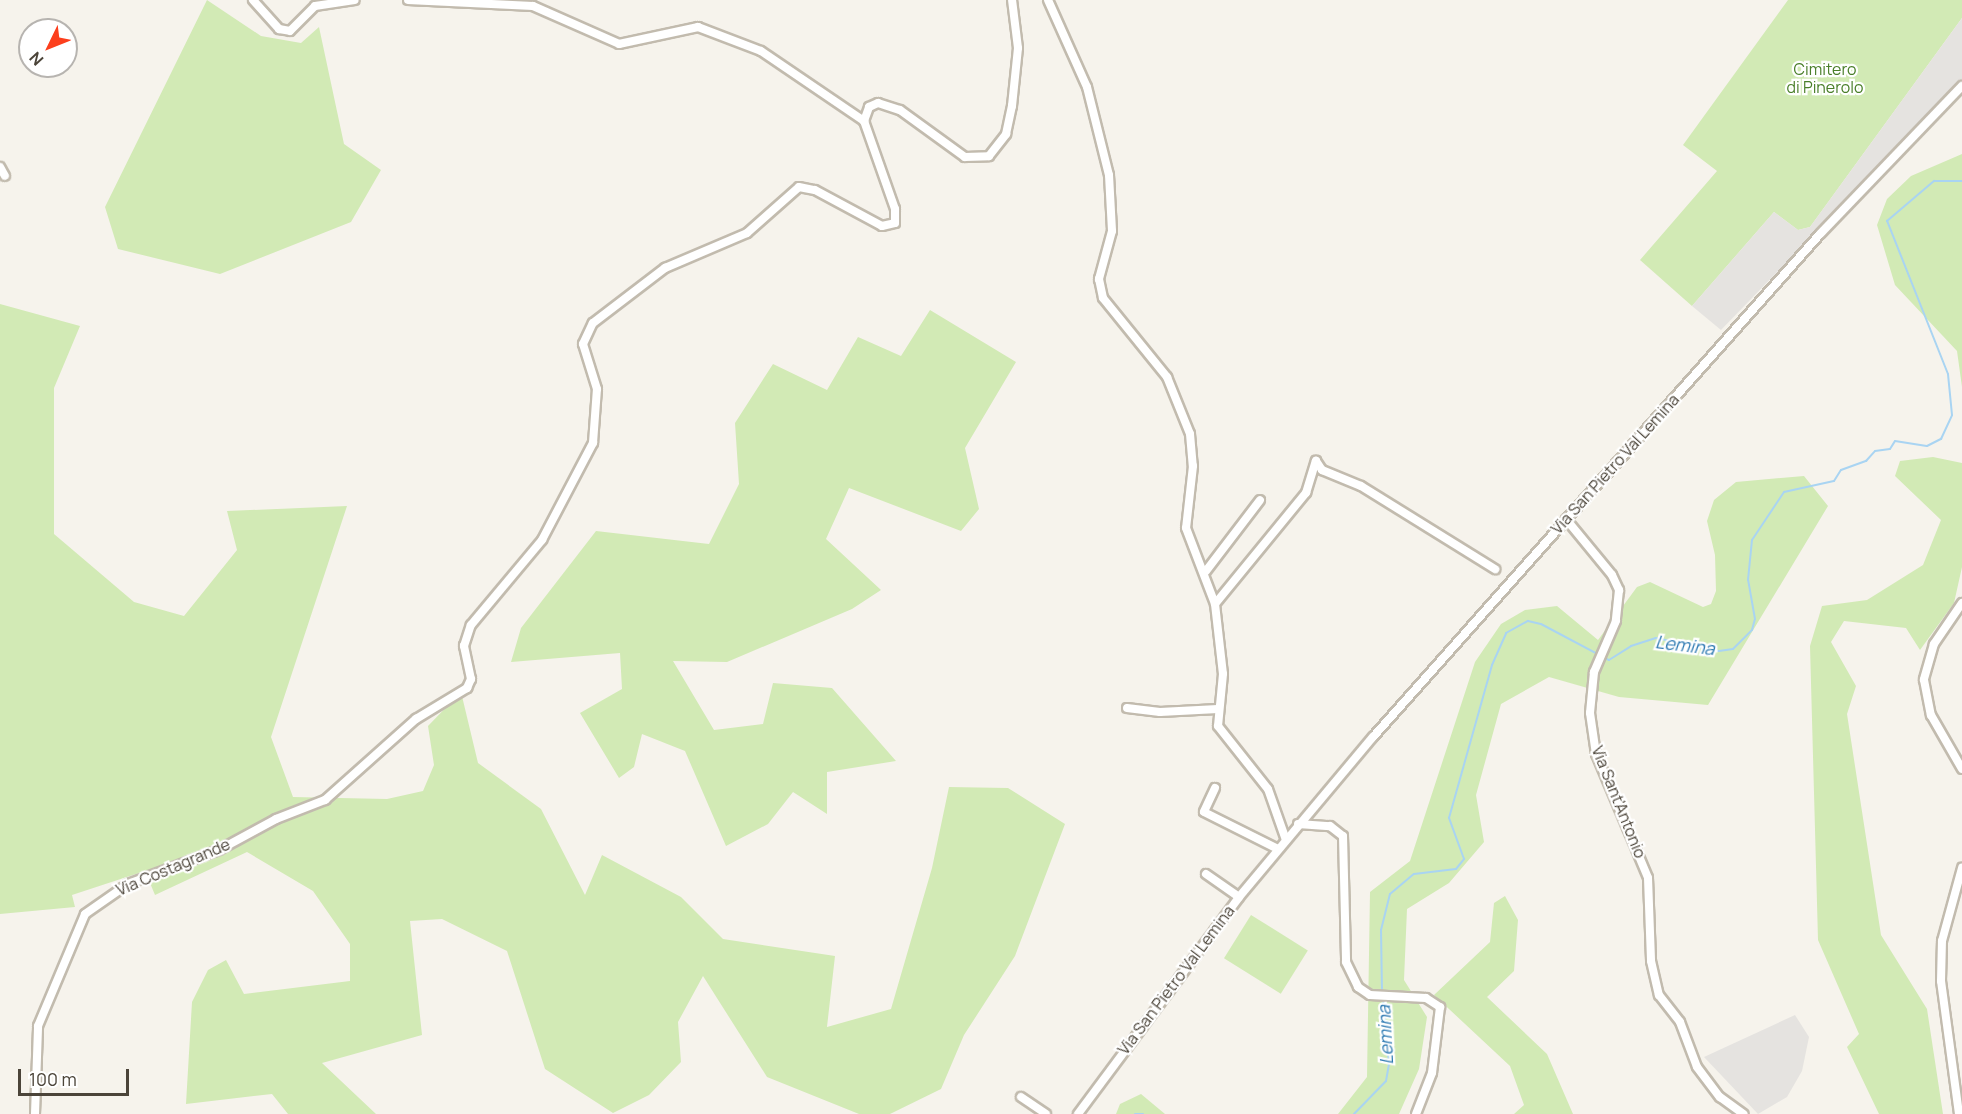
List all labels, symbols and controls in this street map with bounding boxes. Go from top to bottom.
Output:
north arrow [18,18,78,78]
text: N [24,47,48,71]
park label: Cimitero di Pinerolo [1787,59,1863,97]
street label: Via San Pietro Val Lemina [1547,390,1683,538]
water label: Lemina [1654,631,1716,659]
street label: Via Sant'Antonio [1588,743,1650,861]
street label: Via Costagrande [113,834,233,900]
street label: Via San Pietro Val Lemina [1114,902,1238,1058]
water label: Lemina [1373,1005,1397,1065]
scale bar [21,1057,132,1095]
text: 100 m [29,1067,77,1091]

